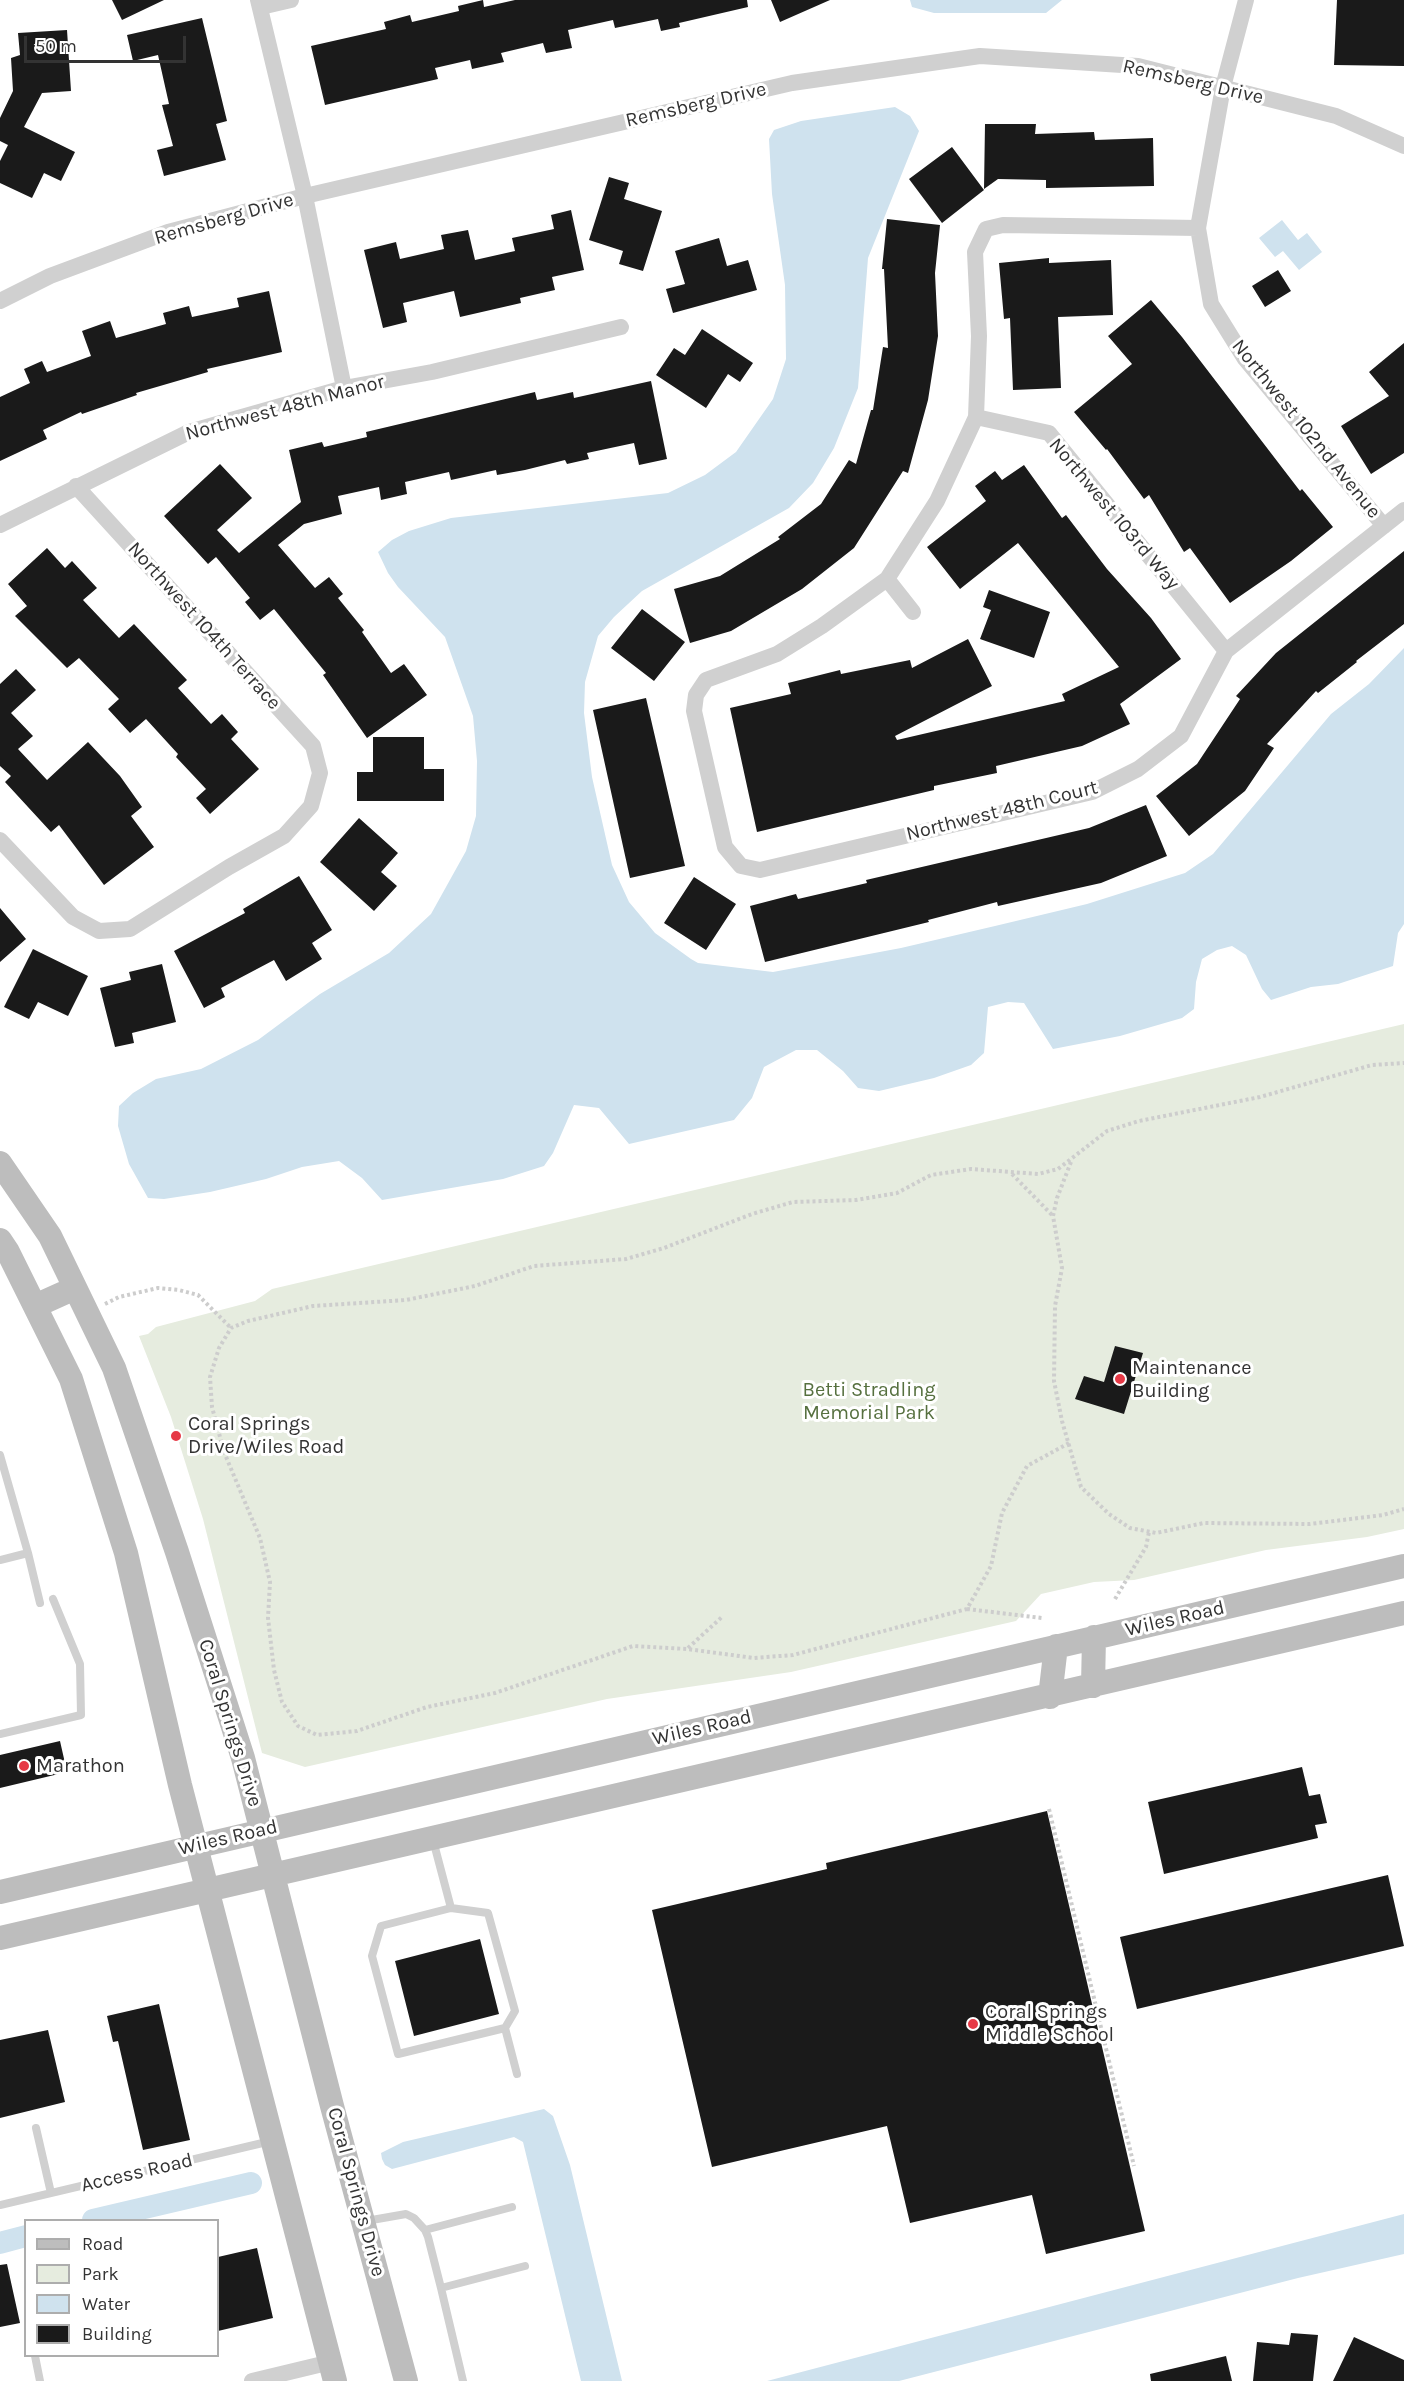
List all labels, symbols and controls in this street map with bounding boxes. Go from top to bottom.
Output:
scale bar [27,24,189,62]
text: 50 m [35,35,77,57]
street label: Remsberg Drive [1120,54,1266,110]
street label: Remsberg Drive [623,77,769,133]
street label: Remsberg Drive [152,188,296,250]
street label: Northwest 102nd Avenue [1226,335,1386,523]
street label: Northwest 48th Manor [183,370,387,446]
street label: Northwest 103rd Way [1044,433,1184,595]
street label: Northwest 104th Terrace [122,537,286,715]
street label: Northwest 48th Court [904,776,1100,846]
place label: Maintenance Building [1132,1356,1252,1403]
marker: Maintenance Building [1113,1372,1127,1386]
park label: Betti Stradling Memorial Park [802,1378,936,1425]
place label: Coral Springs Drive/Wiles Road [188,1412,344,1459]
marker: Coral Springs Drive/Wiles Road [169,1429,183,1443]
street label: Wiles Road [1123,1596,1227,1642]
street label: Coral Springs Drive [193,1636,267,1810]
street label: Wiles Road [650,1705,754,1751]
place label: Marathon [36,1754,125,1778]
marker: Marathon [17,1759,31,1773]
street label: Wiles Road [176,1815,280,1861]
place label: Coral Springs Middle School [985,2000,1114,2047]
marker: Coral Springs Middle School [966,2017,980,2031]
street label: Coral Springs Drive [322,2105,390,2279]
street label: Access Road [79,2148,195,2198]
legend [24,2219,219,2357]
text: Road [82,2233,123,2255]
text: Park [82,2263,119,2285]
text: Water [82,2293,130,2315]
text: Building [82,2323,152,2345]

